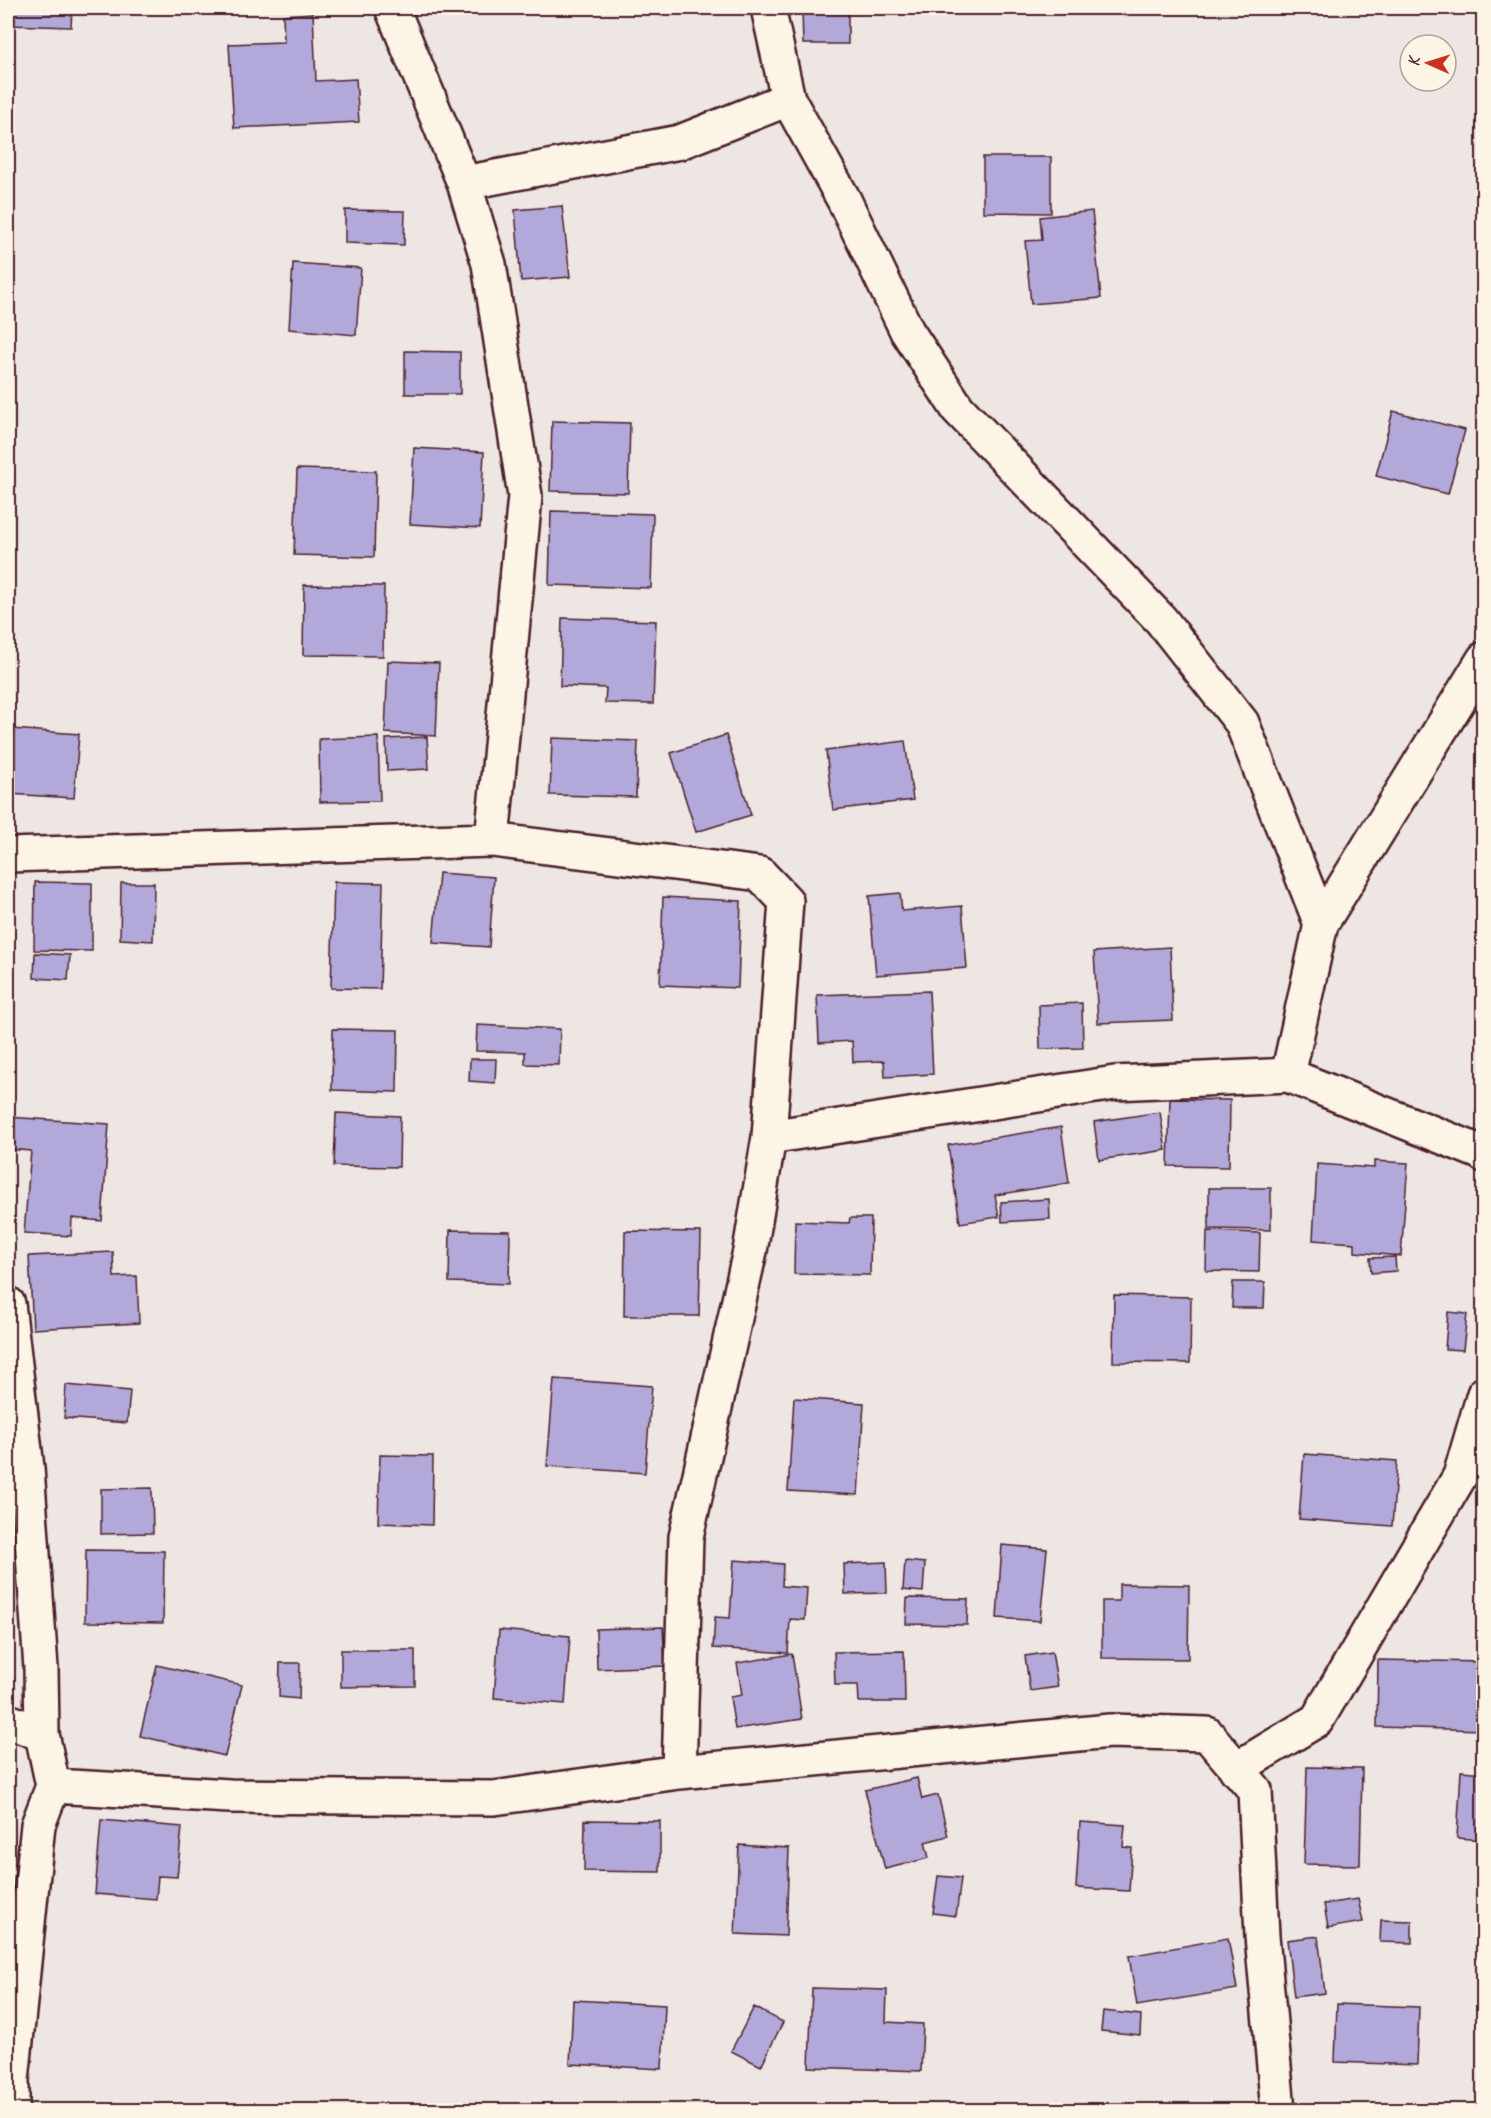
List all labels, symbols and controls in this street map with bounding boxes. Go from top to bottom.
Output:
north arrow [1398,33,1458,93]
text: K [1404,54,1424,67]

